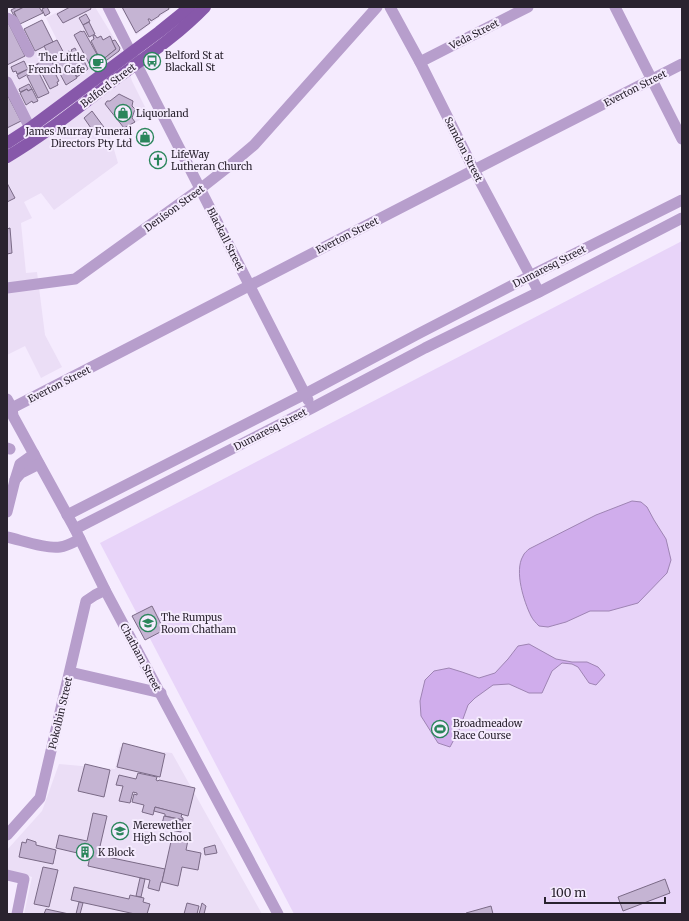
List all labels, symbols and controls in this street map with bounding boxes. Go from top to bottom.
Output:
street label: Veda Street [446,16,501,53]
place label: Belford St at Blackall St [165,49,224,74]
place label: The Little French Cafe [28,51,85,76]
bus stop icon: Belford St at Blackall St [142,51,162,71]
cafe icon: The Little French Cafe [88,53,108,73]
street label: Belford Street [78,60,139,110]
street label: Everton Street [602,67,669,110]
shop icon: Liquorland [113,103,133,123]
place label: Liquorland [136,107,189,120]
street label: Samdon Street [442,115,485,184]
place label: James Murray Funeral Directors Pty Ltd [25,125,132,150]
shop icon: James Murray Funeral Directors Pty Ltd [135,127,155,147]
place label: LifeWay Lutheran Church [171,148,253,173]
church icon: LifeWay Lutheran Church [148,150,168,170]
street label: Denison Street [142,182,207,235]
street label: Blackall Street [204,206,247,273]
street label: Everton Street [314,214,381,257]
street label: Dumaresq Street [510,242,588,291]
street label: Everton Street [26,363,93,406]
street label: Dumaresq Street [231,405,309,454]
place label: The Rumpus Room Chatham [161,611,236,636]
school or university icon: The Rumpus Room Chatham [138,613,158,633]
street label: Chatham Street [117,621,164,694]
street label: Pokolbin Street [46,676,75,750]
place label: Broadmeadow Race Course [453,717,523,742]
sports icon: Broadmeadow Race Course [430,719,450,739]
place label: Merewether High School [133,819,192,844]
school or university icon: Merewether High School [110,821,130,841]
building icon: K Block [75,842,95,862]
place label: K Block [98,846,135,859]
scale bar [545,879,665,905]
text: 100 m [551,885,586,900]

